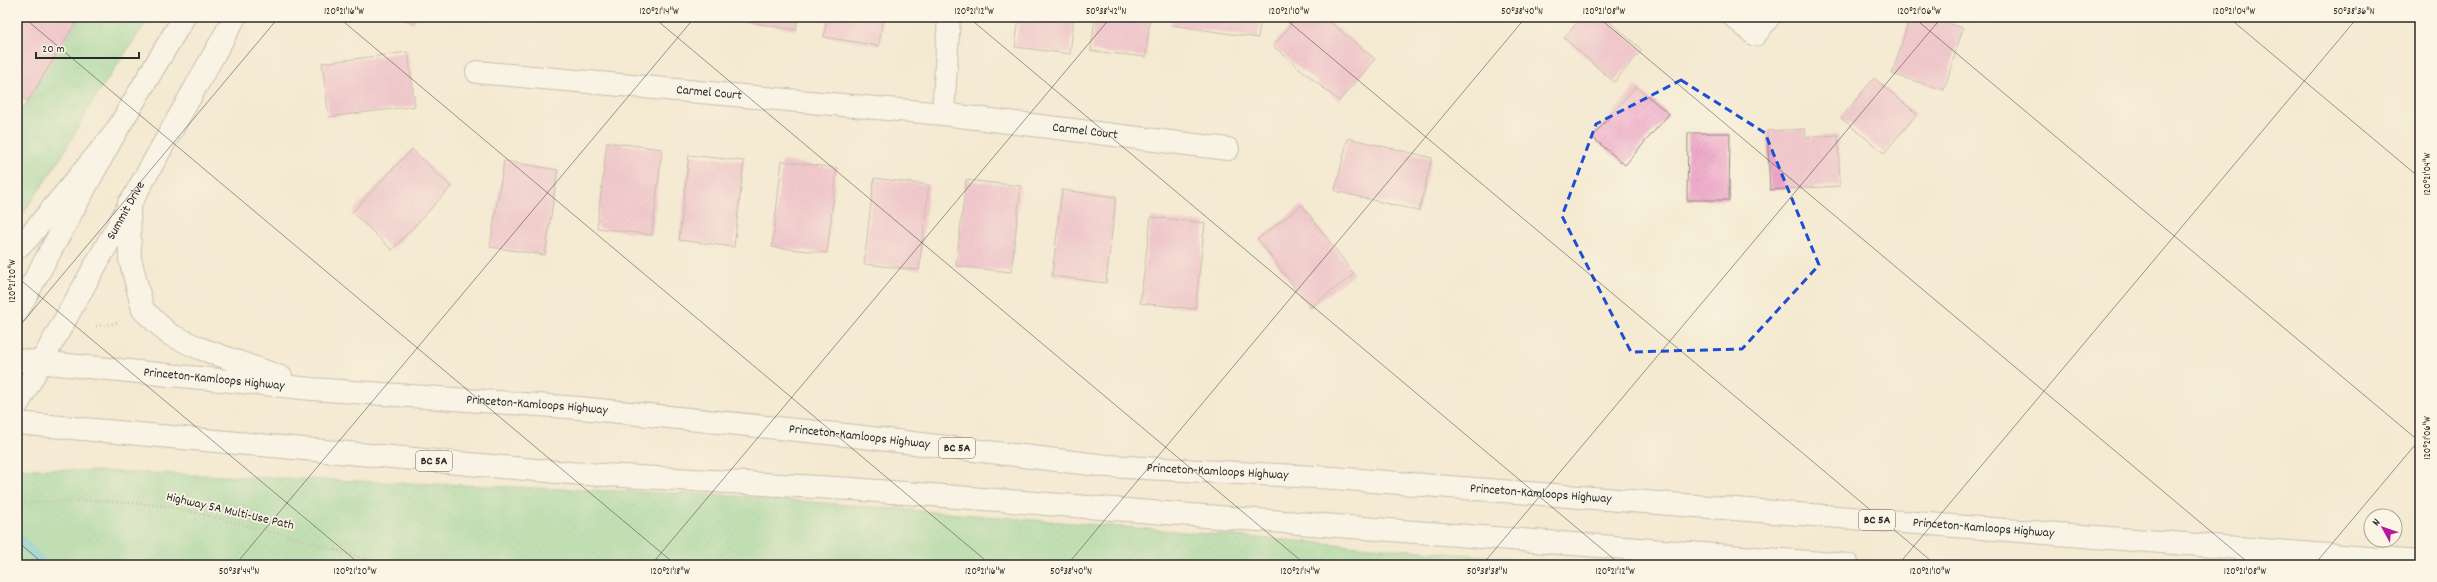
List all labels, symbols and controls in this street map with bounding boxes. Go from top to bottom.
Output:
text: 120°21'16"W [324,5,364,19]
text: 120°21'14"W [639,5,679,19]
text: 120°21'12"W [954,5,994,19]
text: 50°38'42"N [1086,5,1126,19]
text: 120°21'10"W [1269,5,1310,19]
text: 50°38'40"N [1501,5,1543,19]
text: 120°21'08"W [1583,5,1626,19]
text: 120°21'06"W [1897,5,1941,19]
text: 120°21'04"W [2213,5,2256,19]
text: 50°38'36"N [2333,5,2375,19]
scale bar [36,34,139,60]
text: 20 m [42,41,65,58]
street label: Carmel Court [676,81,743,105]
street label: Carmel Court [1051,118,1119,145]
text: 120°21'04"W [2421,152,2435,195]
street label: Summit Drive [102,178,150,243]
text: 120°21'20"W [6,259,20,302]
street label: Princeton-Kamloops Highway [143,363,286,396]
street label: Princeton-Kamloops Highway [466,390,609,420]
text: 120°21'06"W [2421,416,2435,460]
street label: Princeton-Kamloops Highway [788,420,932,454]
road number: BC 5A [939,438,975,458]
road number: BC 5A [416,451,452,471]
street label: Princeton-Kamloops Highway [1146,459,1290,485]
street label: Princeton-Kamloops Highway [1469,479,1613,509]
street label: Highway 5A Multi-Use Path [164,488,296,536]
north arrow [2363,508,2403,548]
road number: BC 5A [1859,510,1895,530]
street label: Princeton-Kamloops Highway [1912,513,2056,543]
text: N [2369,515,2385,530]
text: 50°38'44"N [219,565,259,579]
text: 120°21'20"W [334,565,377,579]
text: 120°21'18"W [650,565,690,579]
text: 120°21'16"W [965,565,1005,579]
text: 50°38'40"N [1050,565,1092,579]
text: 120°21'14"W [1280,565,1320,579]
text: 50°38'38"N [1467,565,1507,579]
text: 120°21'12"W [1595,565,1635,579]
text: 120°21'10"W [1910,565,1951,579]
text: 120°21'08"W [2224,565,2267,579]

